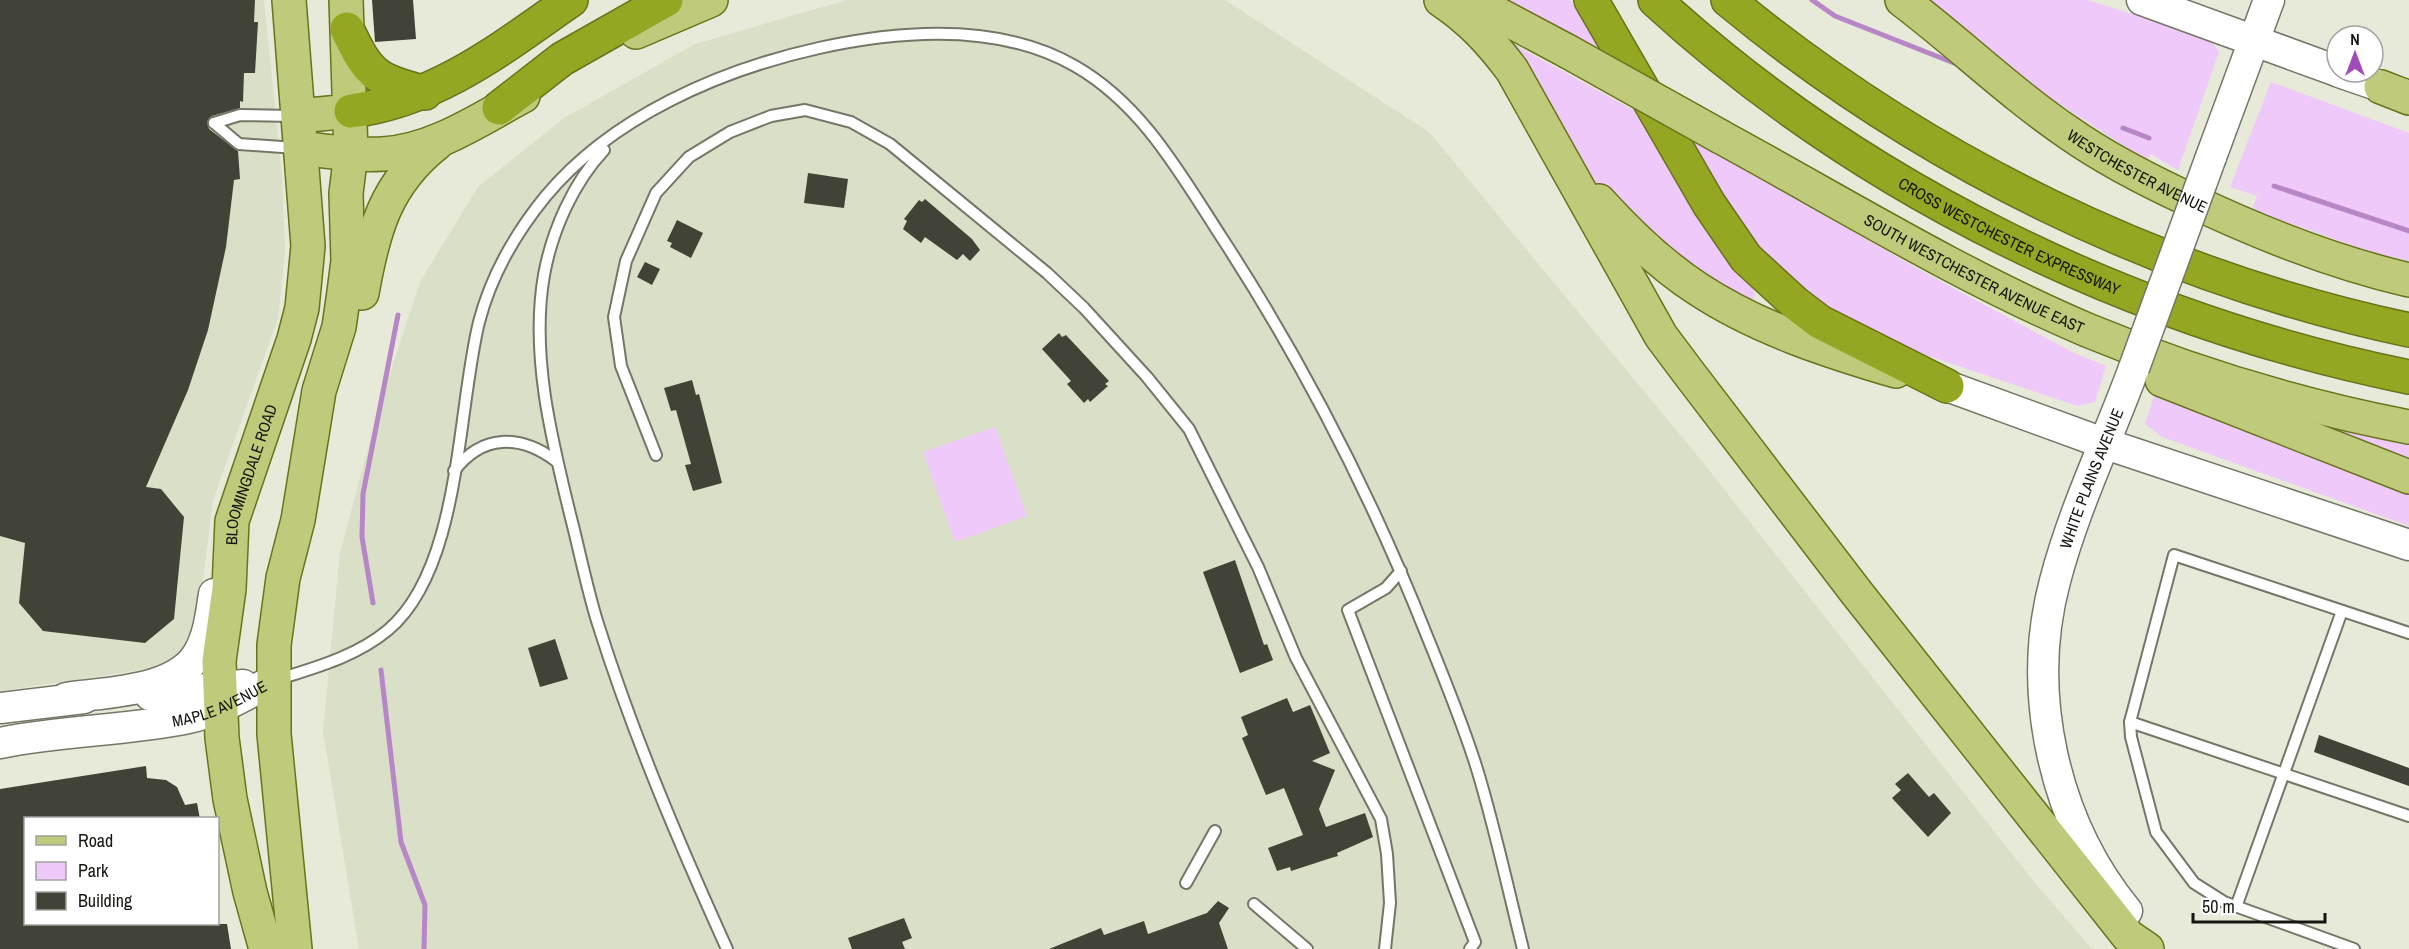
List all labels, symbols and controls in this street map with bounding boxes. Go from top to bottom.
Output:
north arrow [2325,24,2385,84]
text: N [2350,28,2360,50]
street label: WESTCHESTER AVENUE [2063,124,2211,218]
street label: CROSS WESTCHESTER EXPRESSWAY [1894,172,2124,300]
street label: SOUTH WESTCHESTER AVENUE EAST [1860,208,2088,339]
street label: BLOOMINGDALE ROAD [220,401,282,545]
street label: WHITE PLAINS AVENUE [2054,405,2128,551]
street label: MAPLE AVENUE [170,675,271,732]
legend [24,817,219,925]
text: Road [78,828,113,853]
text: Park [78,858,109,883]
scale bar [2193,886,2325,924]
text: Building [78,888,133,913]
text: 50 m [2202,894,2235,919]

